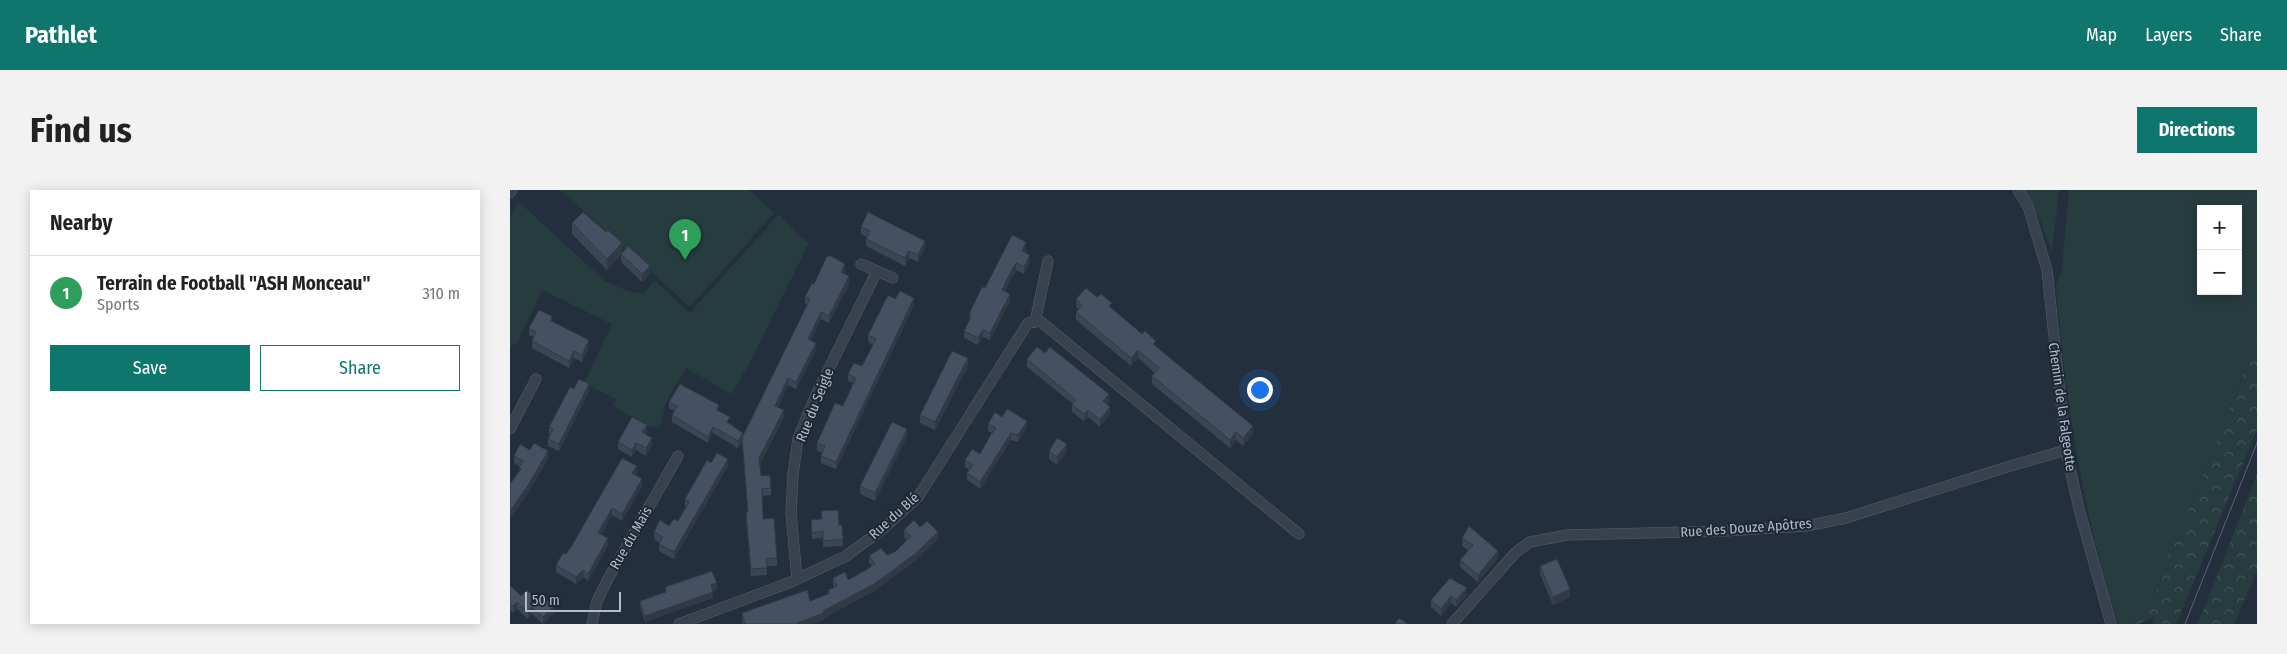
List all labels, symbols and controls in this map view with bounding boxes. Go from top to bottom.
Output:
text: Pathlet [25,21,97,49]
text: Map [2086,24,2117,46]
text: Layers [2145,24,2192,46]
text: Share [2220,24,2262,46]
button: Directions [2137,107,2257,153]
text: Find us [30,109,132,151]
map controls [2197,205,2242,295]
button: + [2197,205,2242,250]
text: Nearby [50,210,112,236]
pin: 1 [669,219,701,260]
button: − [2197,250,2242,295]
text: Terrain de Football "ASH Monceau" [97,272,371,295]
text: 1 [63,284,69,303]
text: 310 m [423,284,460,303]
text: Sports [97,295,140,314]
street label: Chemin de la Falgeotte [2045,341,2079,473]
button: Save [50,345,250,391]
button: Share [260,345,460,391]
street label: Rue du Seigle [793,366,837,444]
your location [1247,377,1273,403]
street label: Rue du Blé [865,489,923,543]
street label: Rue du Maïs [606,504,656,572]
street label: Rue des Douze Apôtres [1680,515,1812,541]
scale bar [525,589,621,612]
text: 50 m [532,592,560,609]

